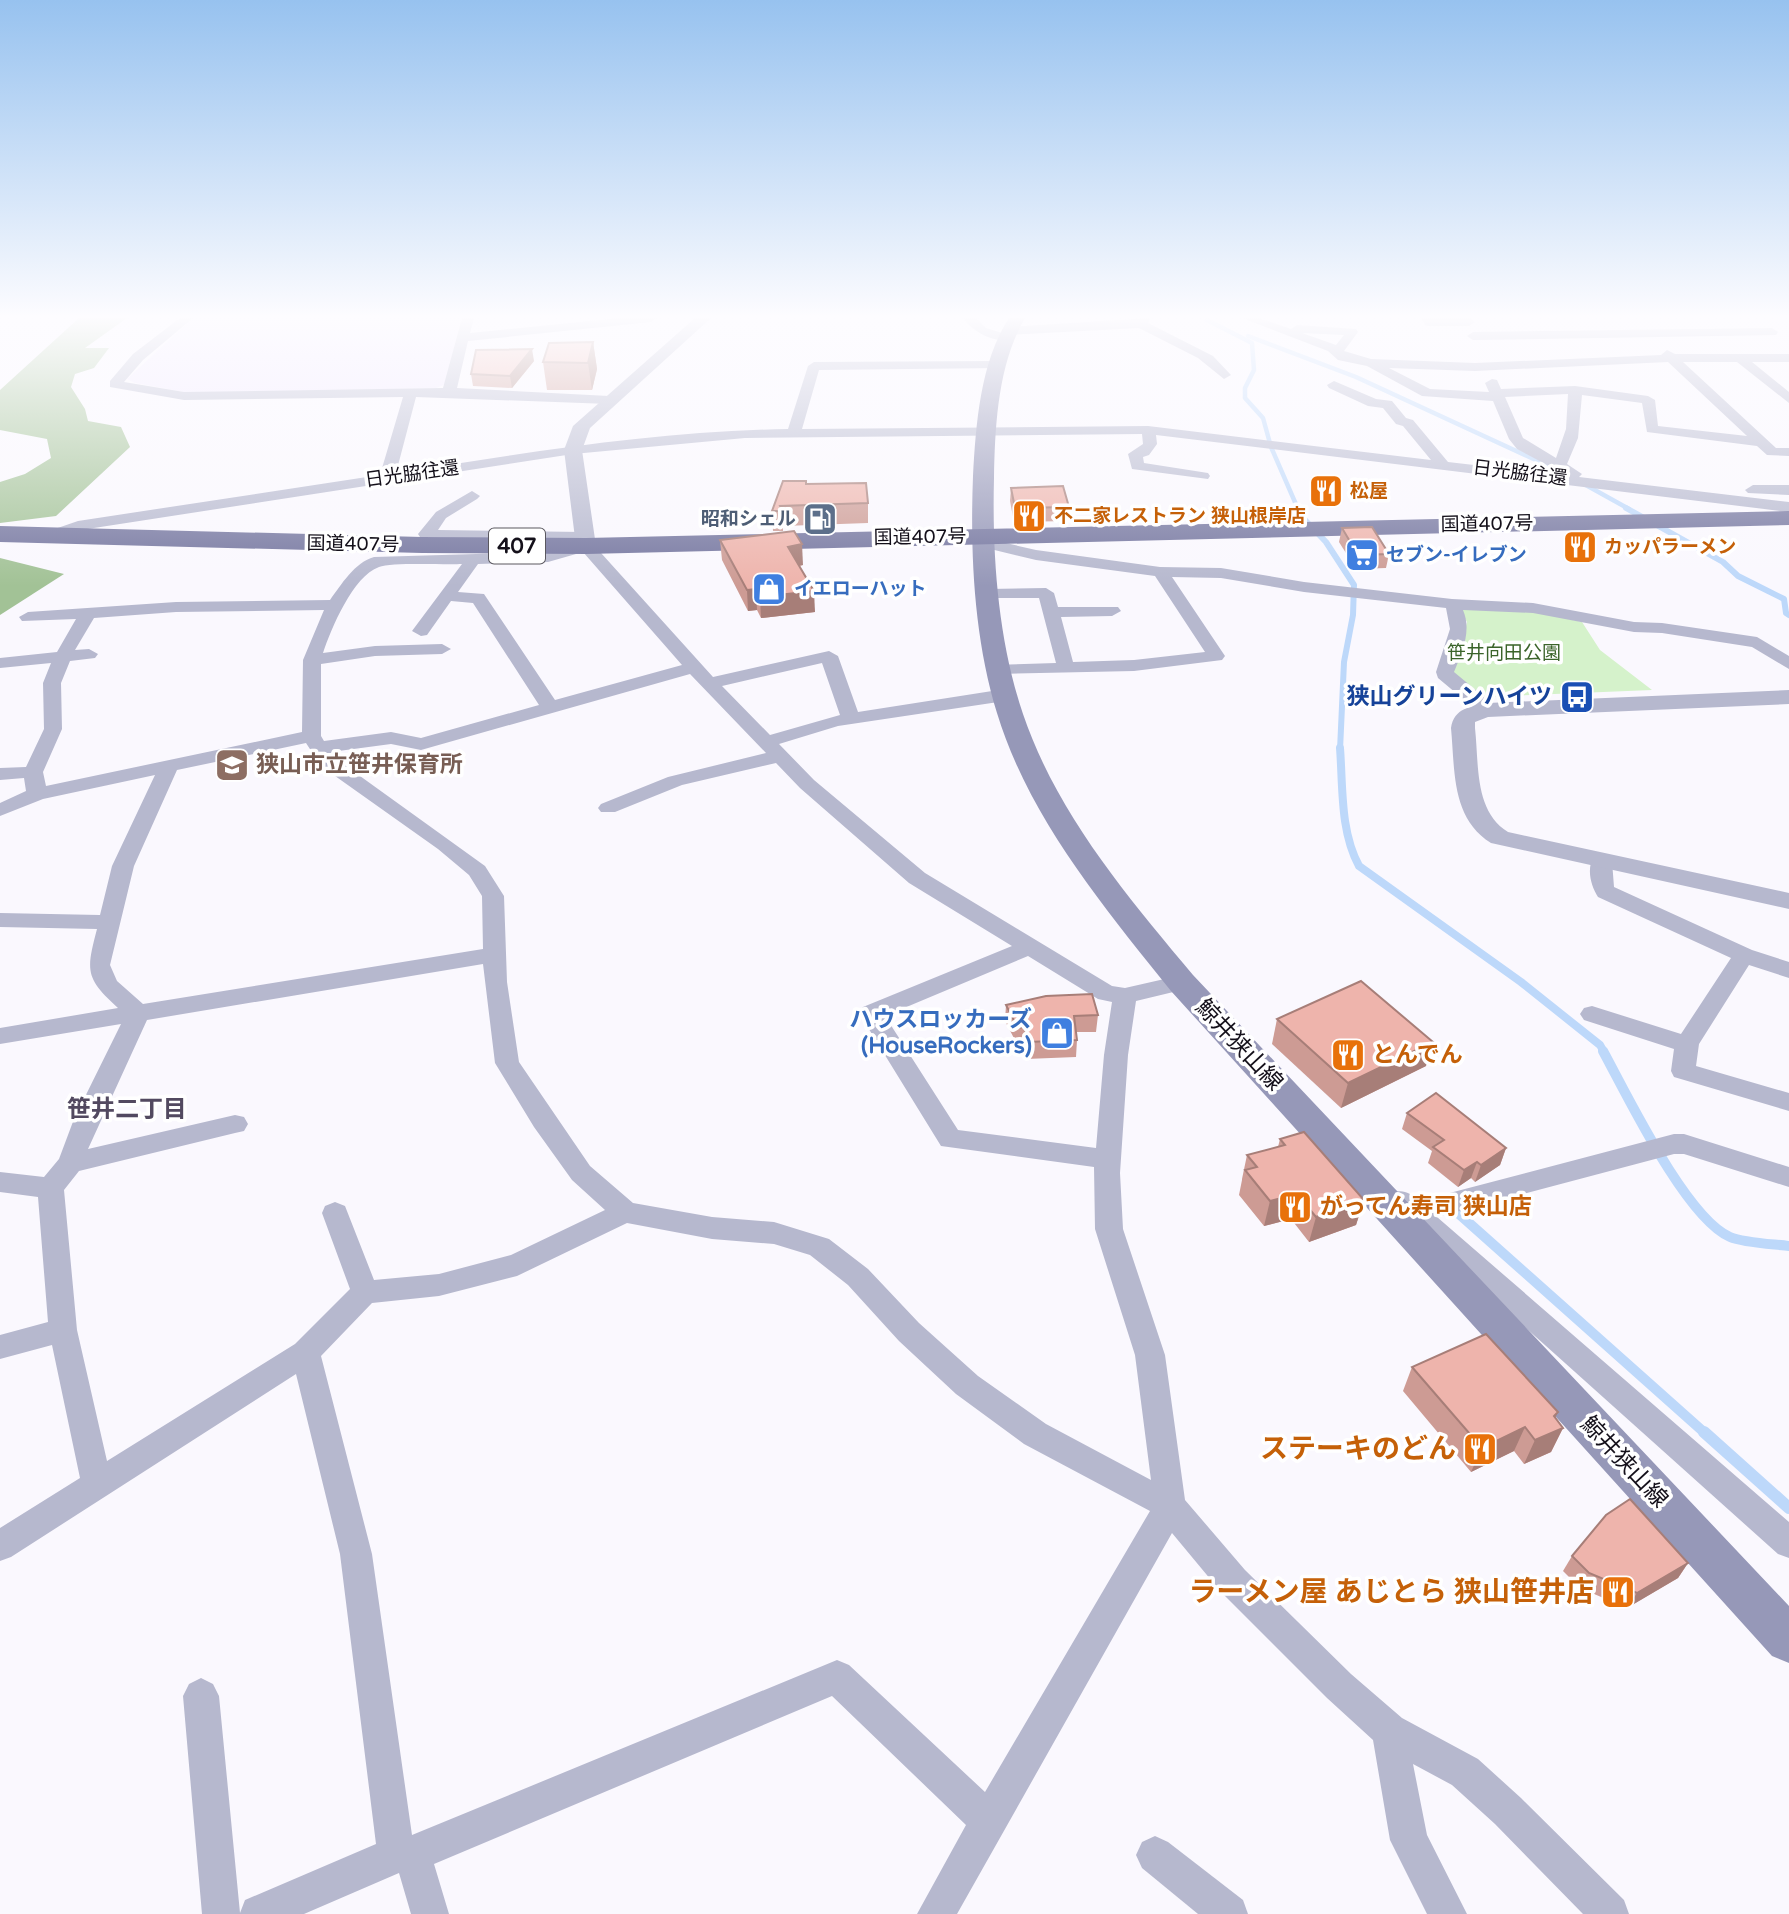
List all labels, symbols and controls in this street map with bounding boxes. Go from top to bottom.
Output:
street label: 日光脇往還 [363,456,461,492]
street label: 日光脇往還 [1472,456,1568,490]
restaurant icon: 松屋 [1307,472,1345,510]
place label: 松屋 [1350,480,1388,502]
restaurant icon: 不二家レストラン 狭山根岸店 [1010,497,1048,535]
fuel station icon: 昭和シェル [801,500,839,538]
place label: 不二家レストラン 狭山根岸店 [1054,505,1306,527]
place label: 昭和シェル [701,508,796,530]
street label: 国道407号 [1440,512,1534,536]
street label: 国道407号 [873,525,967,549]
road number: 407 [489,528,545,564]
restaurant icon: カッパラーメン [1561,528,1599,566]
street label: 国道407号 [306,532,400,556]
supermarket icon: セブン-イレブン [1343,536,1381,574]
place label: カッパラーメン [1604,536,1736,558]
place label: セブン-イレブン [1386,544,1527,566]
shop icon: イエローハット [750,570,788,608]
place label: イエローハット [794,578,926,600]
park label: 笹井向田公園 [1447,642,1561,664]
bus stop icon: 狭山グリーンハイツ [1558,678,1596,716]
place label: 狭山グリーンハイツ [1347,683,1552,711]
school or university icon: 狭山市立笹井保育所 [213,746,251,784]
place label: 狭山市立笹井保育所 [256,751,463,779]
street label: 鯨井狭山線 [1190,993,1288,1097]
place label: ハウスロッカーズ (HouseRockers) [849,1006,1032,1060]
shop icon: ハウスロッカーズ (HouseRockers) [1038,1014,1076,1052]
restaurant icon: とんでん [1329,1036,1367,1074]
place label: とんでん [1372,1041,1463,1069]
district label: 笹井二丁目 [67,1095,187,1124]
restaurant icon: がってん寿司 狭山店 [1276,1188,1314,1226]
place label: がってん寿司 狭山店 [1320,1193,1532,1221]
street label: 鯨井狭山線 [1575,1410,1673,1514]
restaurant icon: ステーキのどん [1461,1430,1499,1468]
place label: ステーキのどん [1260,1432,1456,1466]
restaurant icon: ラーメン屋 あじとら 狭山笹井店 [1599,1573,1637,1611]
place label: ラーメン屋 あじとら 狭山笹井店 [1189,1575,1594,1609]

